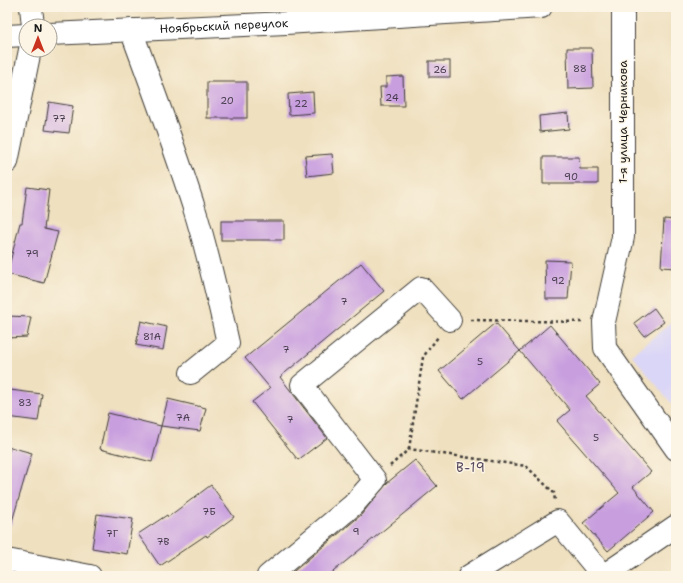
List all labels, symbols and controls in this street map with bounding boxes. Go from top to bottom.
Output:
street label: Ноябрьский переулок [159,15,289,37]
north arrow [18,18,58,58]
text: N [34,21,43,36]
street label: 1-я улица Черникова [615,60,631,184]
house number: 88 [573,62,587,75]
house number: 26 [433,63,447,76]
house number: 24 [385,91,399,104]
house number: 20 [220,94,234,107]
house number: 22 [294,97,308,110]
house number: 77 [52,112,66,125]
house number: 90 [564,170,578,183]
house number: 79 [25,247,39,260]
house number: 92 [551,274,565,287]
house number: 7 [341,295,348,308]
house number: 81А [143,330,161,343]
house number: 7 [283,343,290,356]
house number: 5 [477,355,483,368]
house number: 83 [18,396,32,409]
house number: 7А [176,411,190,424]
house number: 7 [287,413,294,426]
house number: 5 [593,431,599,444]
district label: В-19 [456,459,486,476]
house number: 7Б [202,505,216,518]
house number: 9 [353,525,360,538]
house number: 7Г [106,527,119,540]
house number: 7В [157,535,170,548]

